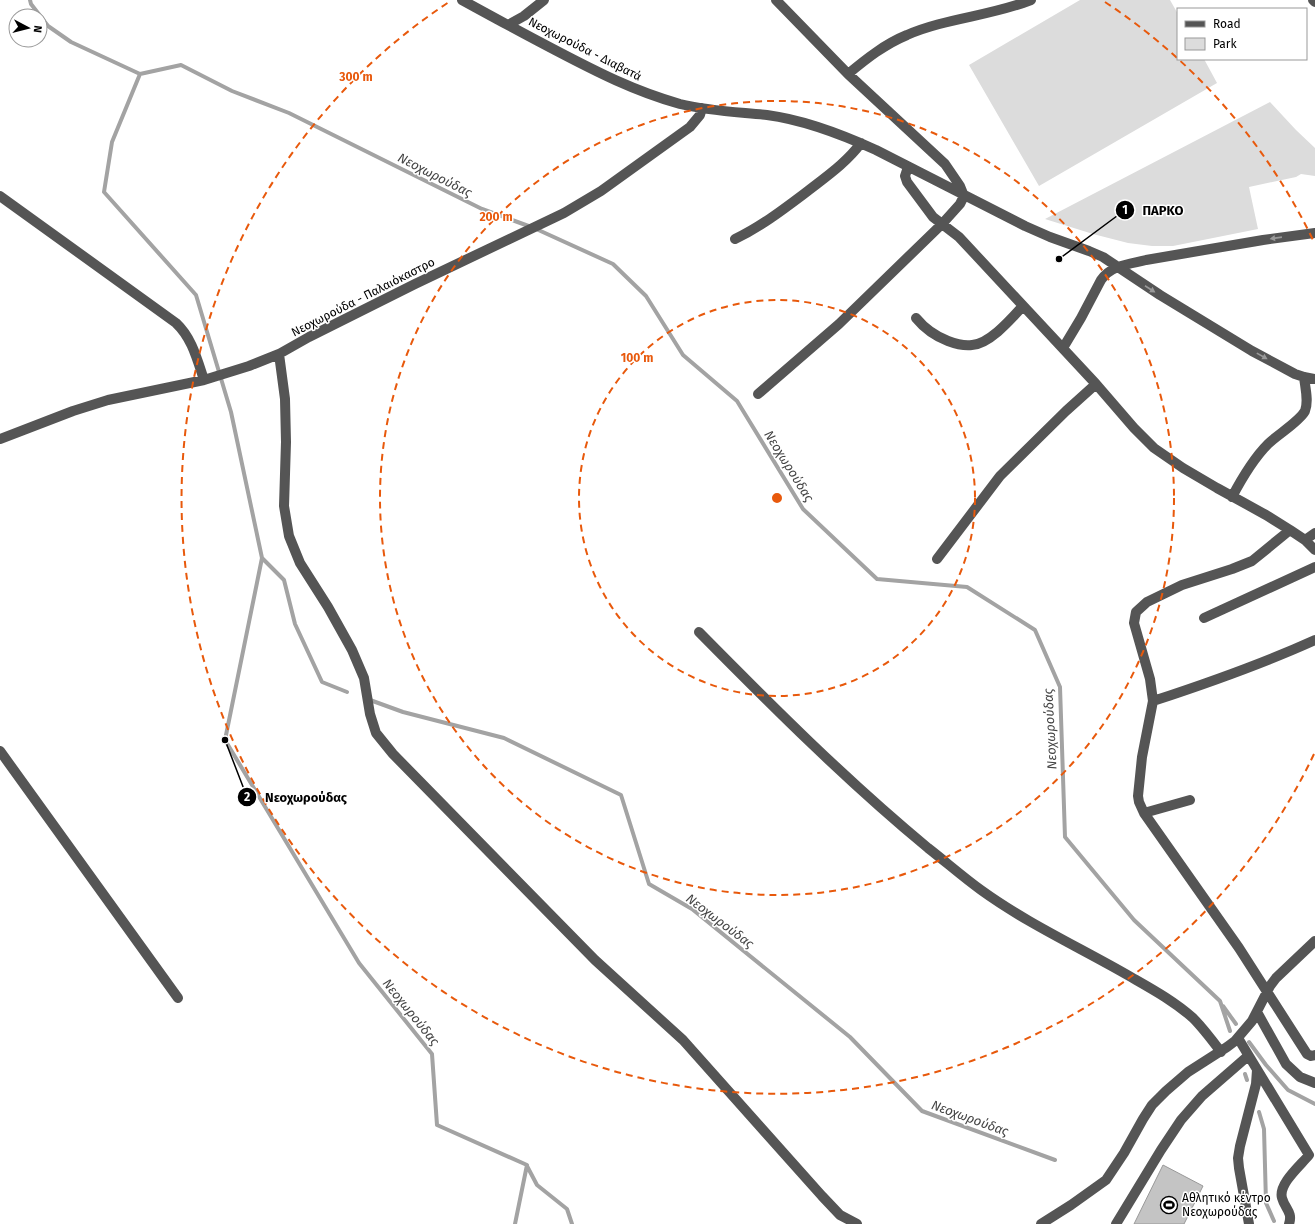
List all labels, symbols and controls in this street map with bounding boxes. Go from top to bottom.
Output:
north arrow [8,8,48,48]
legend [1177,8,1307,60]
street label: Νεοχωρούδα - Διαβατά [526,14,644,84]
text: Road [1213,17,1241,31]
text: N [31,25,44,34]
text: Park [1213,37,1237,51]
text: 300 m [338,70,373,84]
water label: Νεοχωρούδας [396,150,475,201]
callout: ΠΑΡΚΟ [1115,198,1192,223]
text: 1 [1122,203,1128,217]
text: ΠΑΡΚΟ [1142,203,1184,218]
text: 200 m [479,210,513,224]
one-way arrow [1270,235,1282,241]
street label: Νεοχωρούδα - Παλαιόκαστρο [289,255,437,339]
one-way arrow [1145,285,1156,292]
text: 100 m [621,351,653,365]
one-way arrow [1256,353,1267,359]
water label: Νεοχωρούδας [761,428,817,505]
centre of rings [770,491,784,505]
water label: Νεοχωρούδας [1040,687,1060,770]
callout: Νεοχωρούδας [237,785,355,810]
text: 2 [244,790,250,804]
text: Νεοχωρούδας [265,790,348,805]
water label: Νεοχωρούδας [683,891,758,952]
water label: Νεοχωρούδας [380,976,443,1049]
water label: Νεοχωρούδας [929,1097,1012,1139]
place label: Αθλητικό κέντρο Νεοχωρούδας [1182,1191,1271,1219]
sports icon: Αθλητικό κέντρο Νεοχωρούδας [1159,1195,1179,1215]

